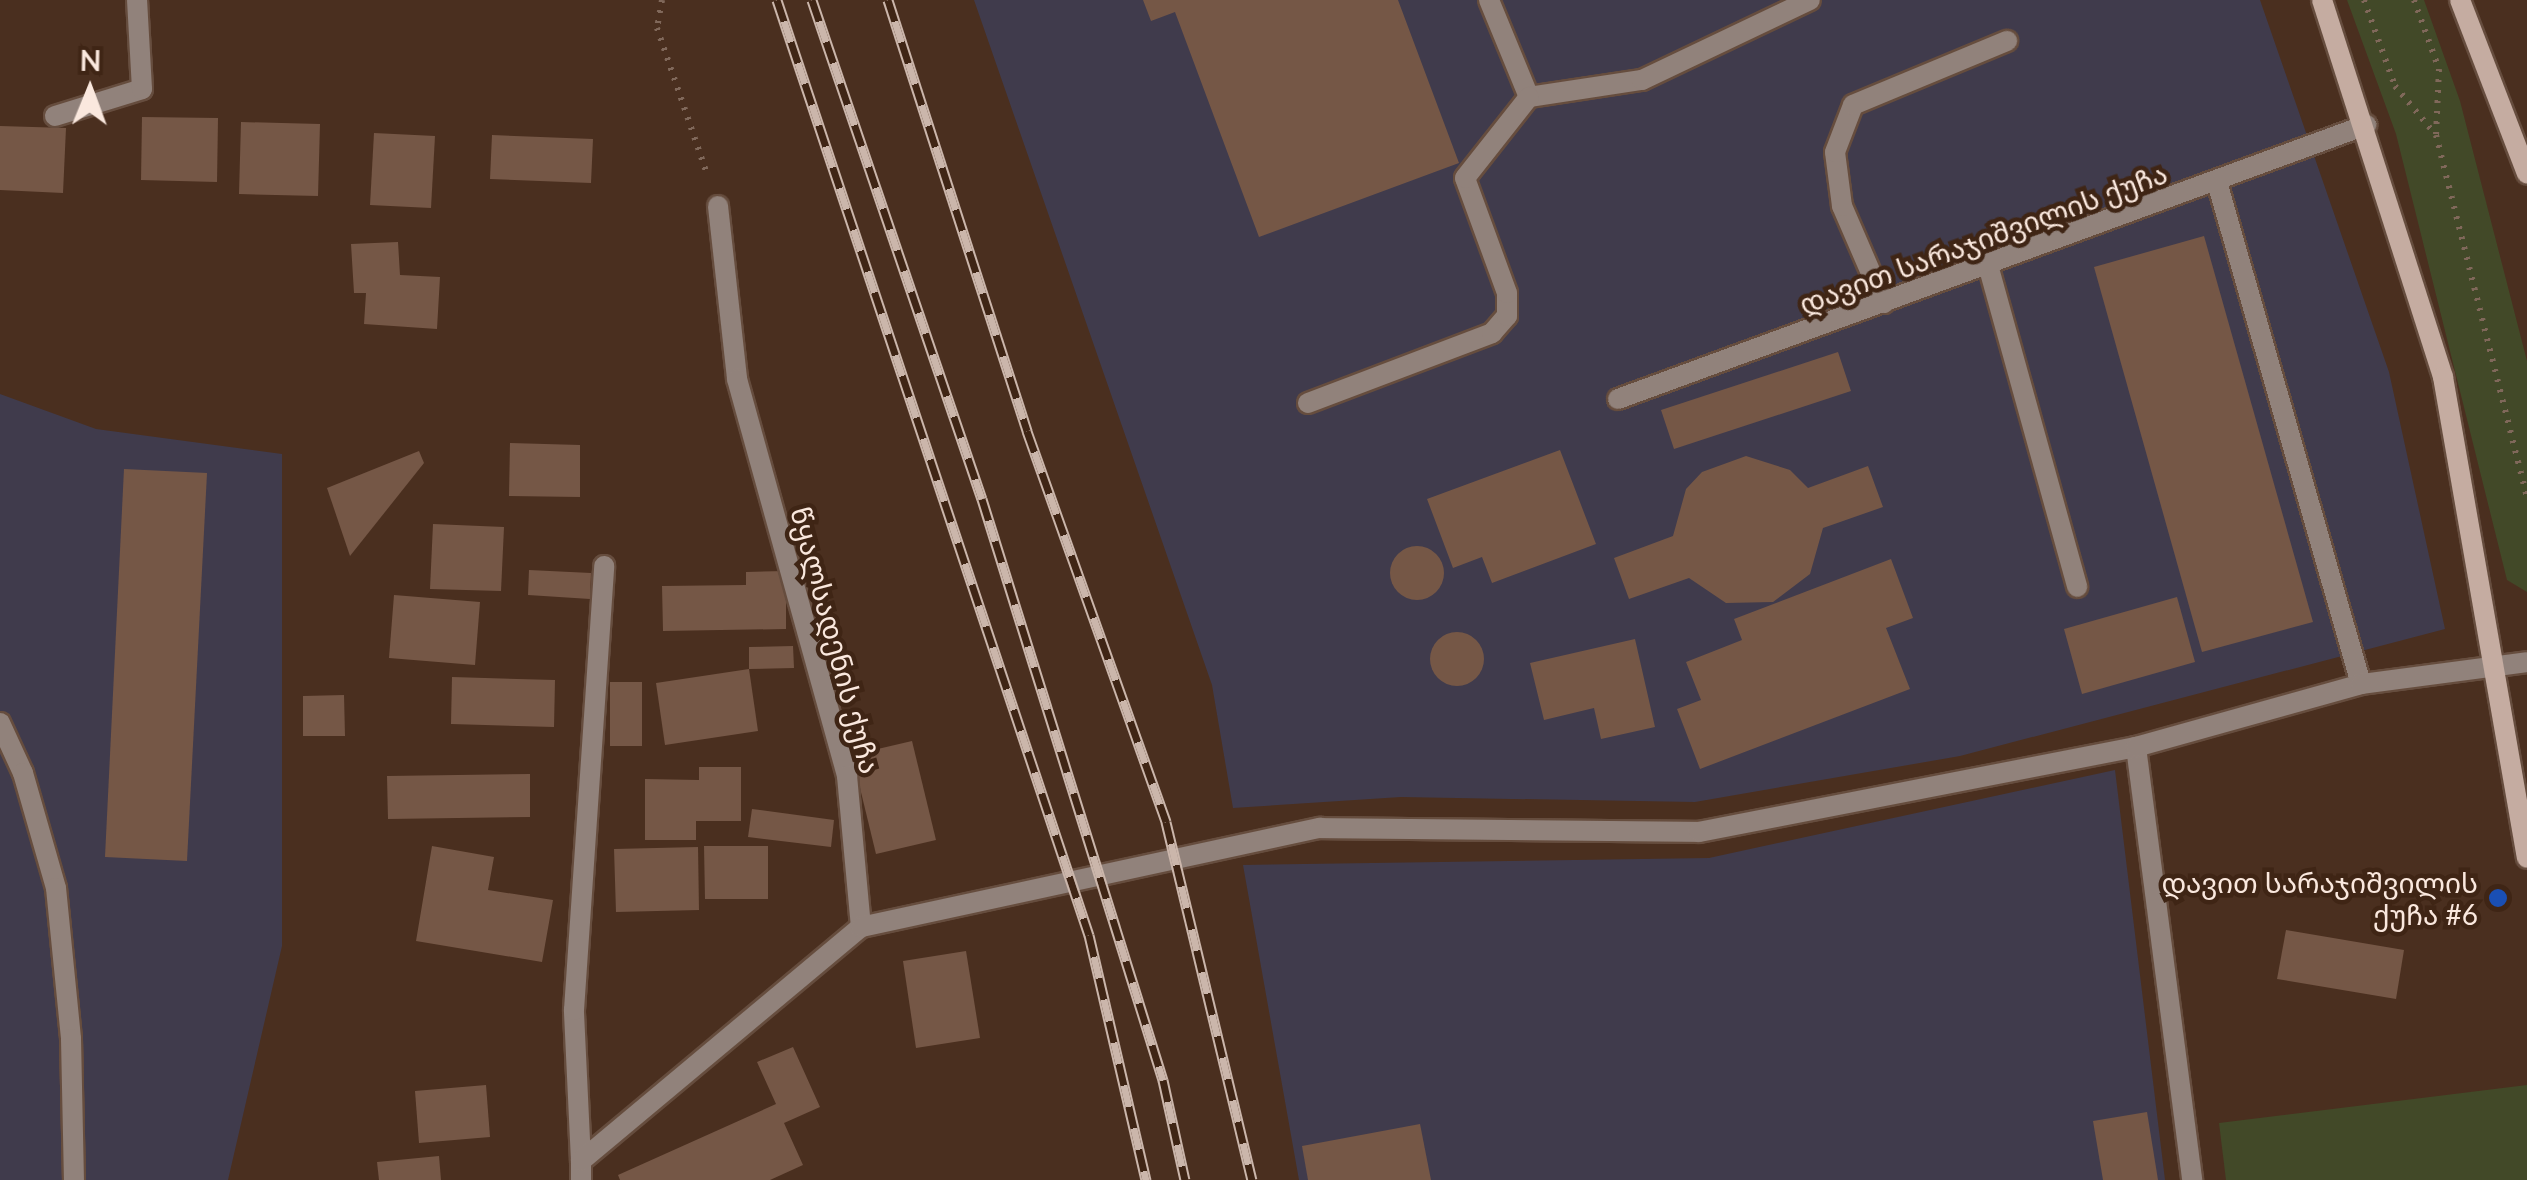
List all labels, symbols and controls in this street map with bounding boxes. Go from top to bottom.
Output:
north arrow [40,40,140,140]
text: N [79,43,102,77]
street label: დავით სარაჯიშვილის ქუჩა [1794,156,2172,320]
street label: წყალსადენის ქუჩა [784,503,888,777]
place label: დავით სარაჯიშვილის ქუჩა #6 [2161,865,2478,931]
marker: დავით სარაჯიშვილის ქუჩა #6 [2487,887,2509,909]

